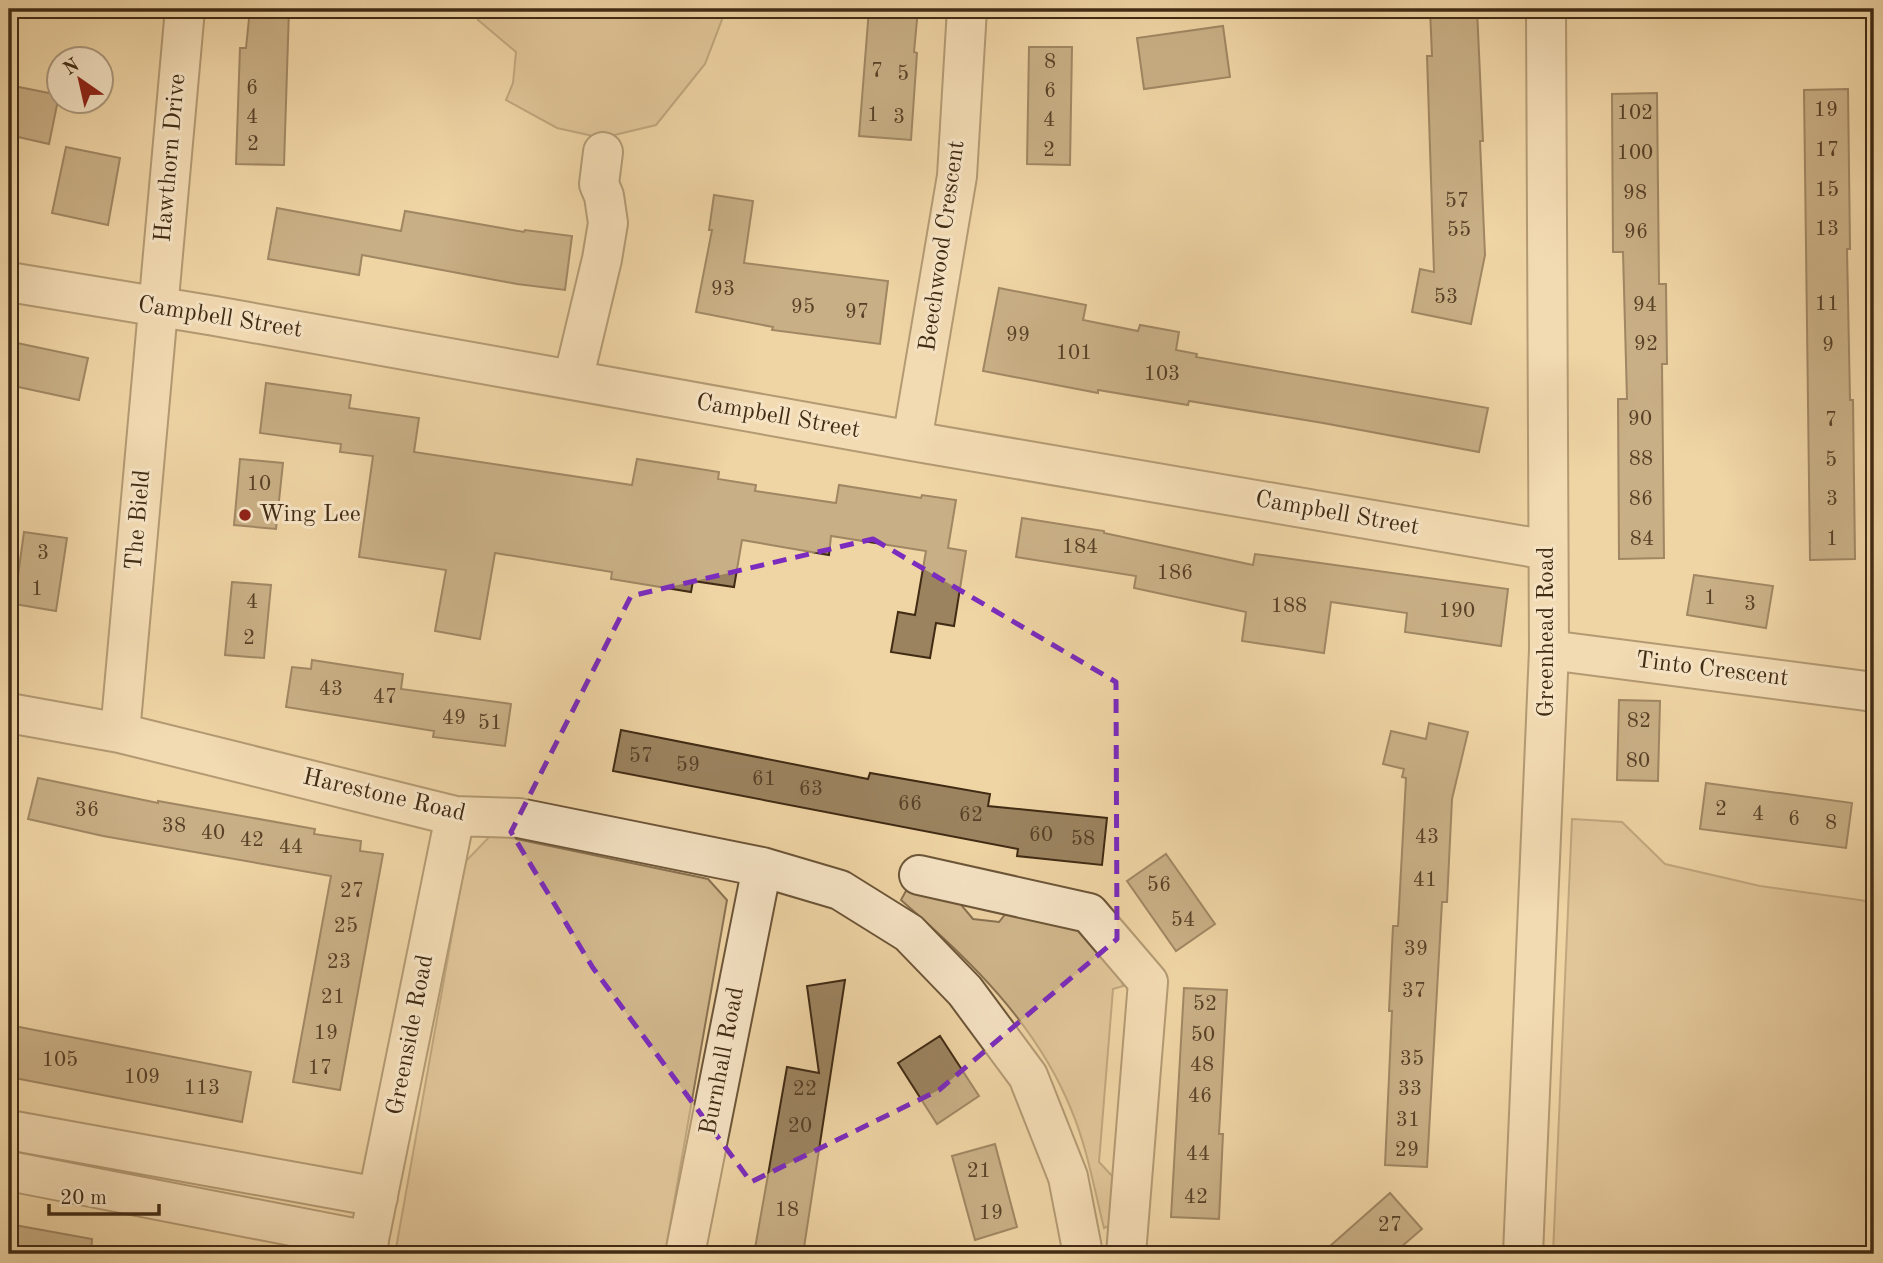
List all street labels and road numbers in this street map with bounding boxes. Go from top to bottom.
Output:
street label: Hawthorn Drive [152,73,190,243]
street label: Beechwood Crescent [916,139,970,353]
street label: Campbell Street [136,293,304,343]
street label: Campbell Street [694,391,862,443]
street label: The Bield [123,469,155,571]
street label: Campbell Street [1253,488,1421,540]
street label: Greenhead Road [1535,547,1559,717]
street label: Tinto Crescent [1634,649,1790,691]
street label: Harestone Road [300,766,468,826]
street label: Greenside Road [384,953,438,1117]
street label: Burnhall Road [697,985,749,1137]

